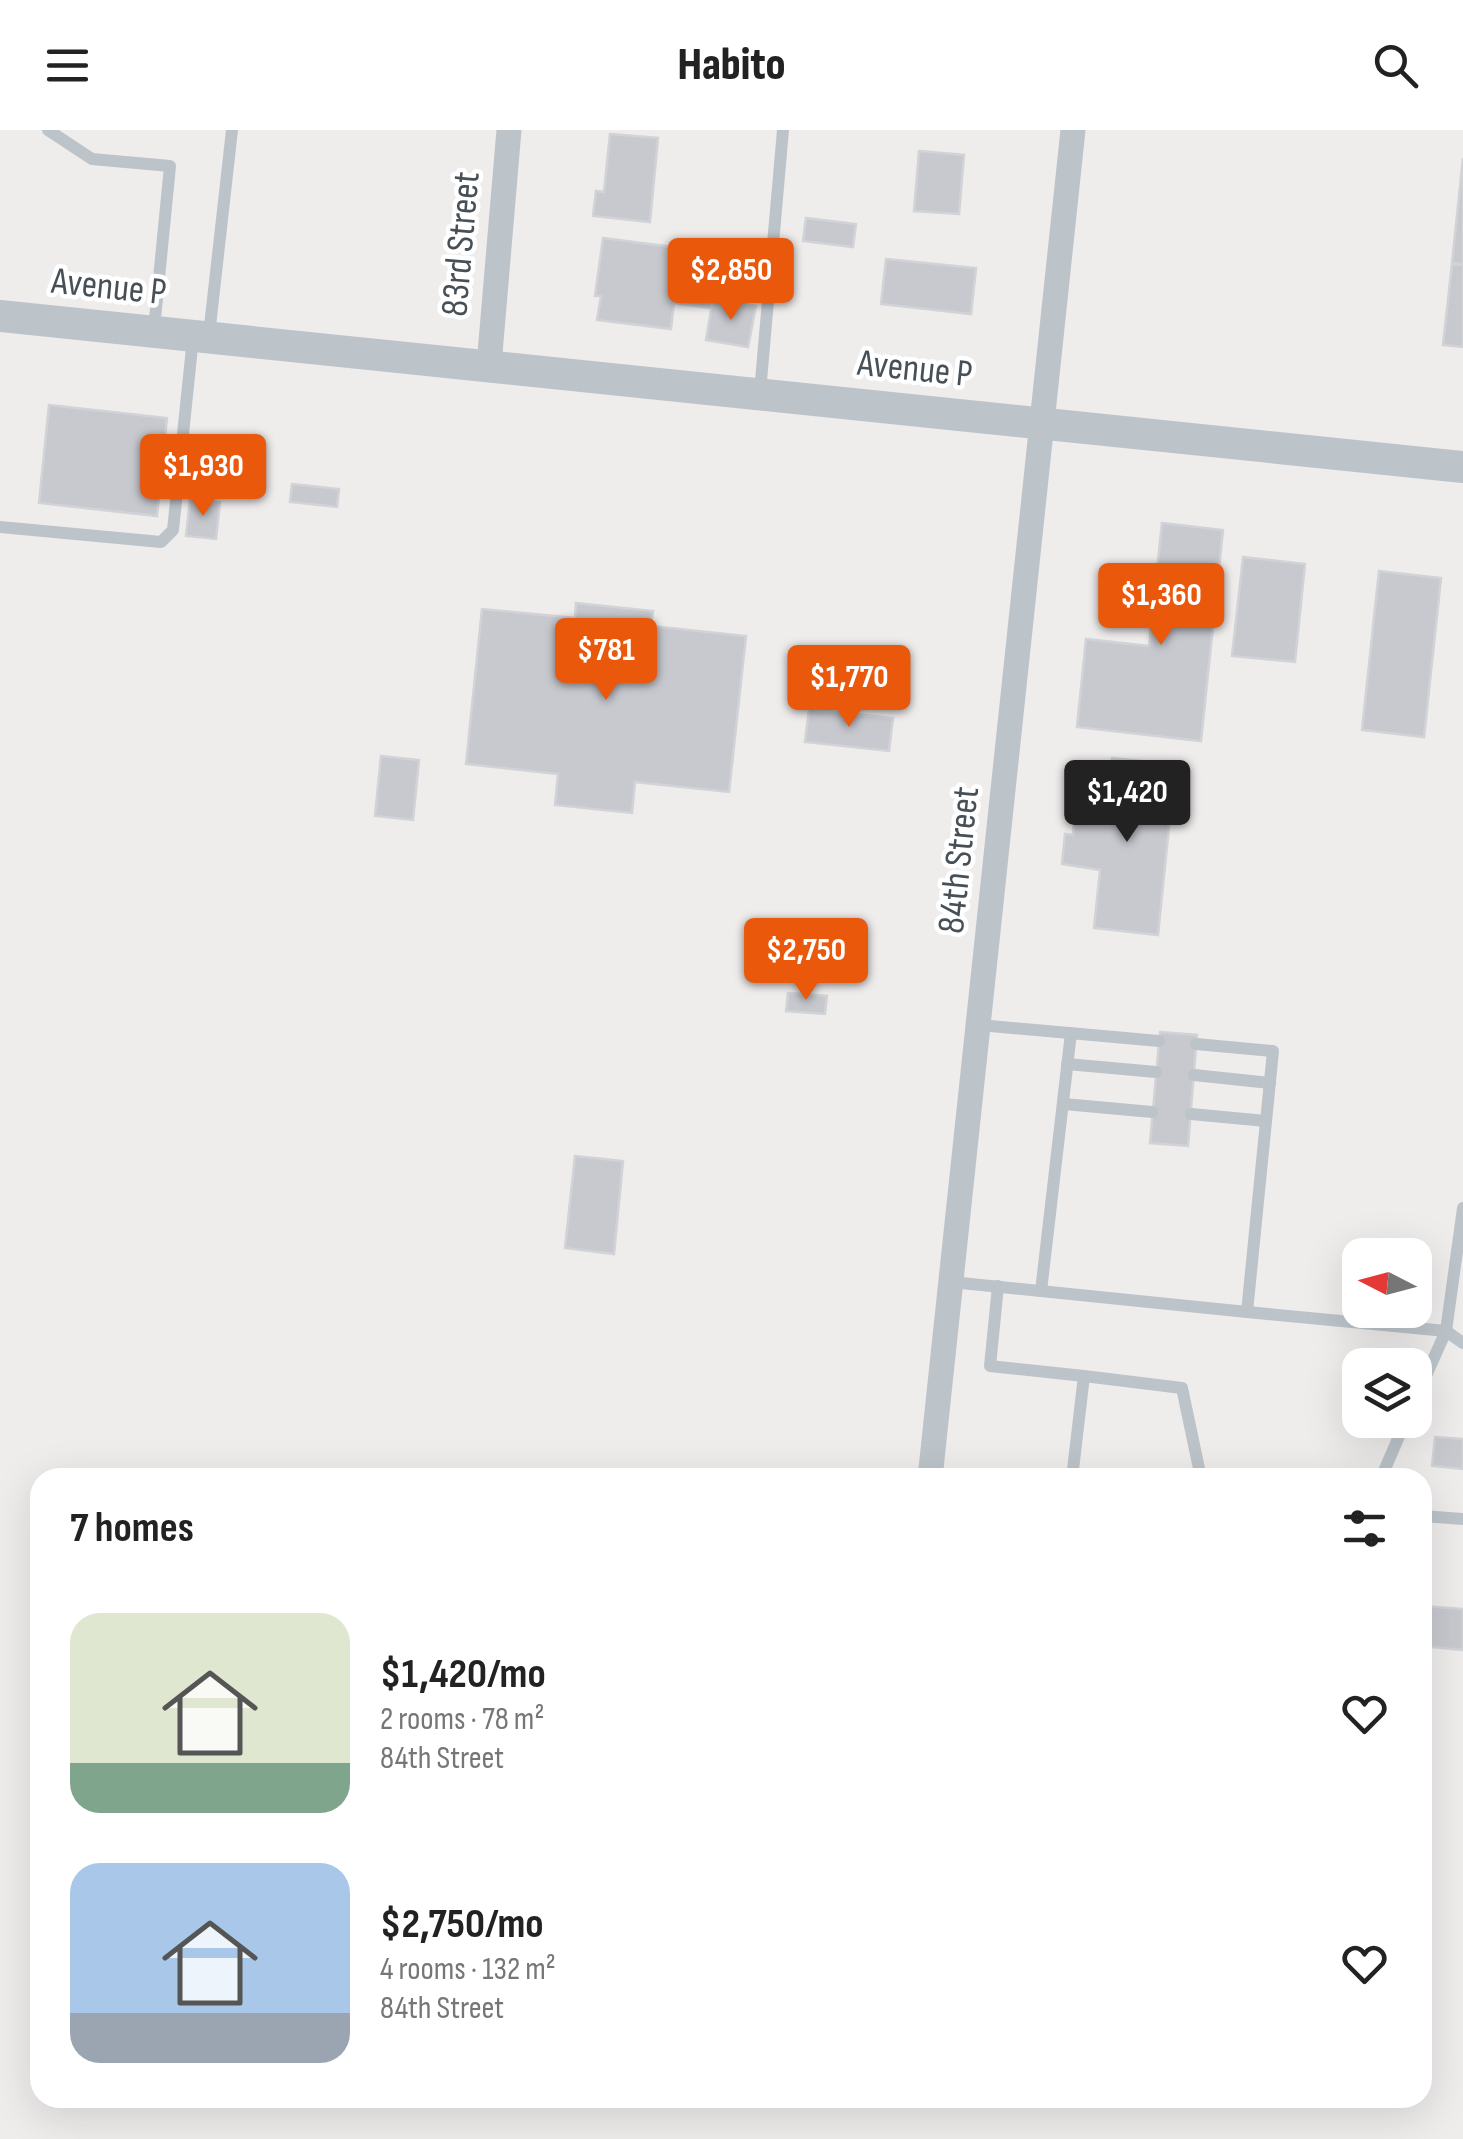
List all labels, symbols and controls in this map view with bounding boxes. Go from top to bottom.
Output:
icon: menu [40,38,95,93]
text: Habito [677,38,786,93]
icon: search [1368,38,1423,93]
street label: 83rd Street [432,170,490,318]
pin: $2,850 [650,238,812,323]
text: $2,850 [690,251,772,290]
street label: Avenue P [48,259,169,315]
street label: Avenue P [854,341,975,397]
pin: $1,930 [122,434,284,519]
text: $1,930 [162,447,244,486]
pin: $1,360 [1080,563,1242,648]
text: $1,360 [1120,576,1202,615]
pin: $781 [547,618,665,703]
text: $781 [577,631,635,670]
pin: $1,770 [768,645,930,730]
text: $1,770 [809,658,889,697]
pin: $1,420 [1046,760,1208,845]
text: $1,420 [1086,773,1168,812]
street label: 84th Street [929,784,989,936]
pin: $2,750 [725,918,887,1003]
text: $2,750 [766,931,846,970]
north arrow [1342,1238,1432,1328]
map controls [1342,1238,1432,1438]
button: layers [1342,1348,1432,1438]
icon: filters [1337,1501,1392,1556]
text: 7 homes [70,1503,194,1554]
text: $1,420/mo [380,1649,546,1700]
icon: home [150,1653,270,1773]
icon: heart [1337,1686,1392,1741]
text: 2 rooms · 78 m² [380,1700,544,1739]
text: 84th Street [380,1739,504,1778]
text: $2,750/mo [380,1899,544,1950]
icon: home [150,1903,270,2023]
icon: heart [1337,1936,1392,1991]
text: 4 rooms · 132 m² [380,1950,556,1989]
text: 84th Street [380,1989,504,2028]

